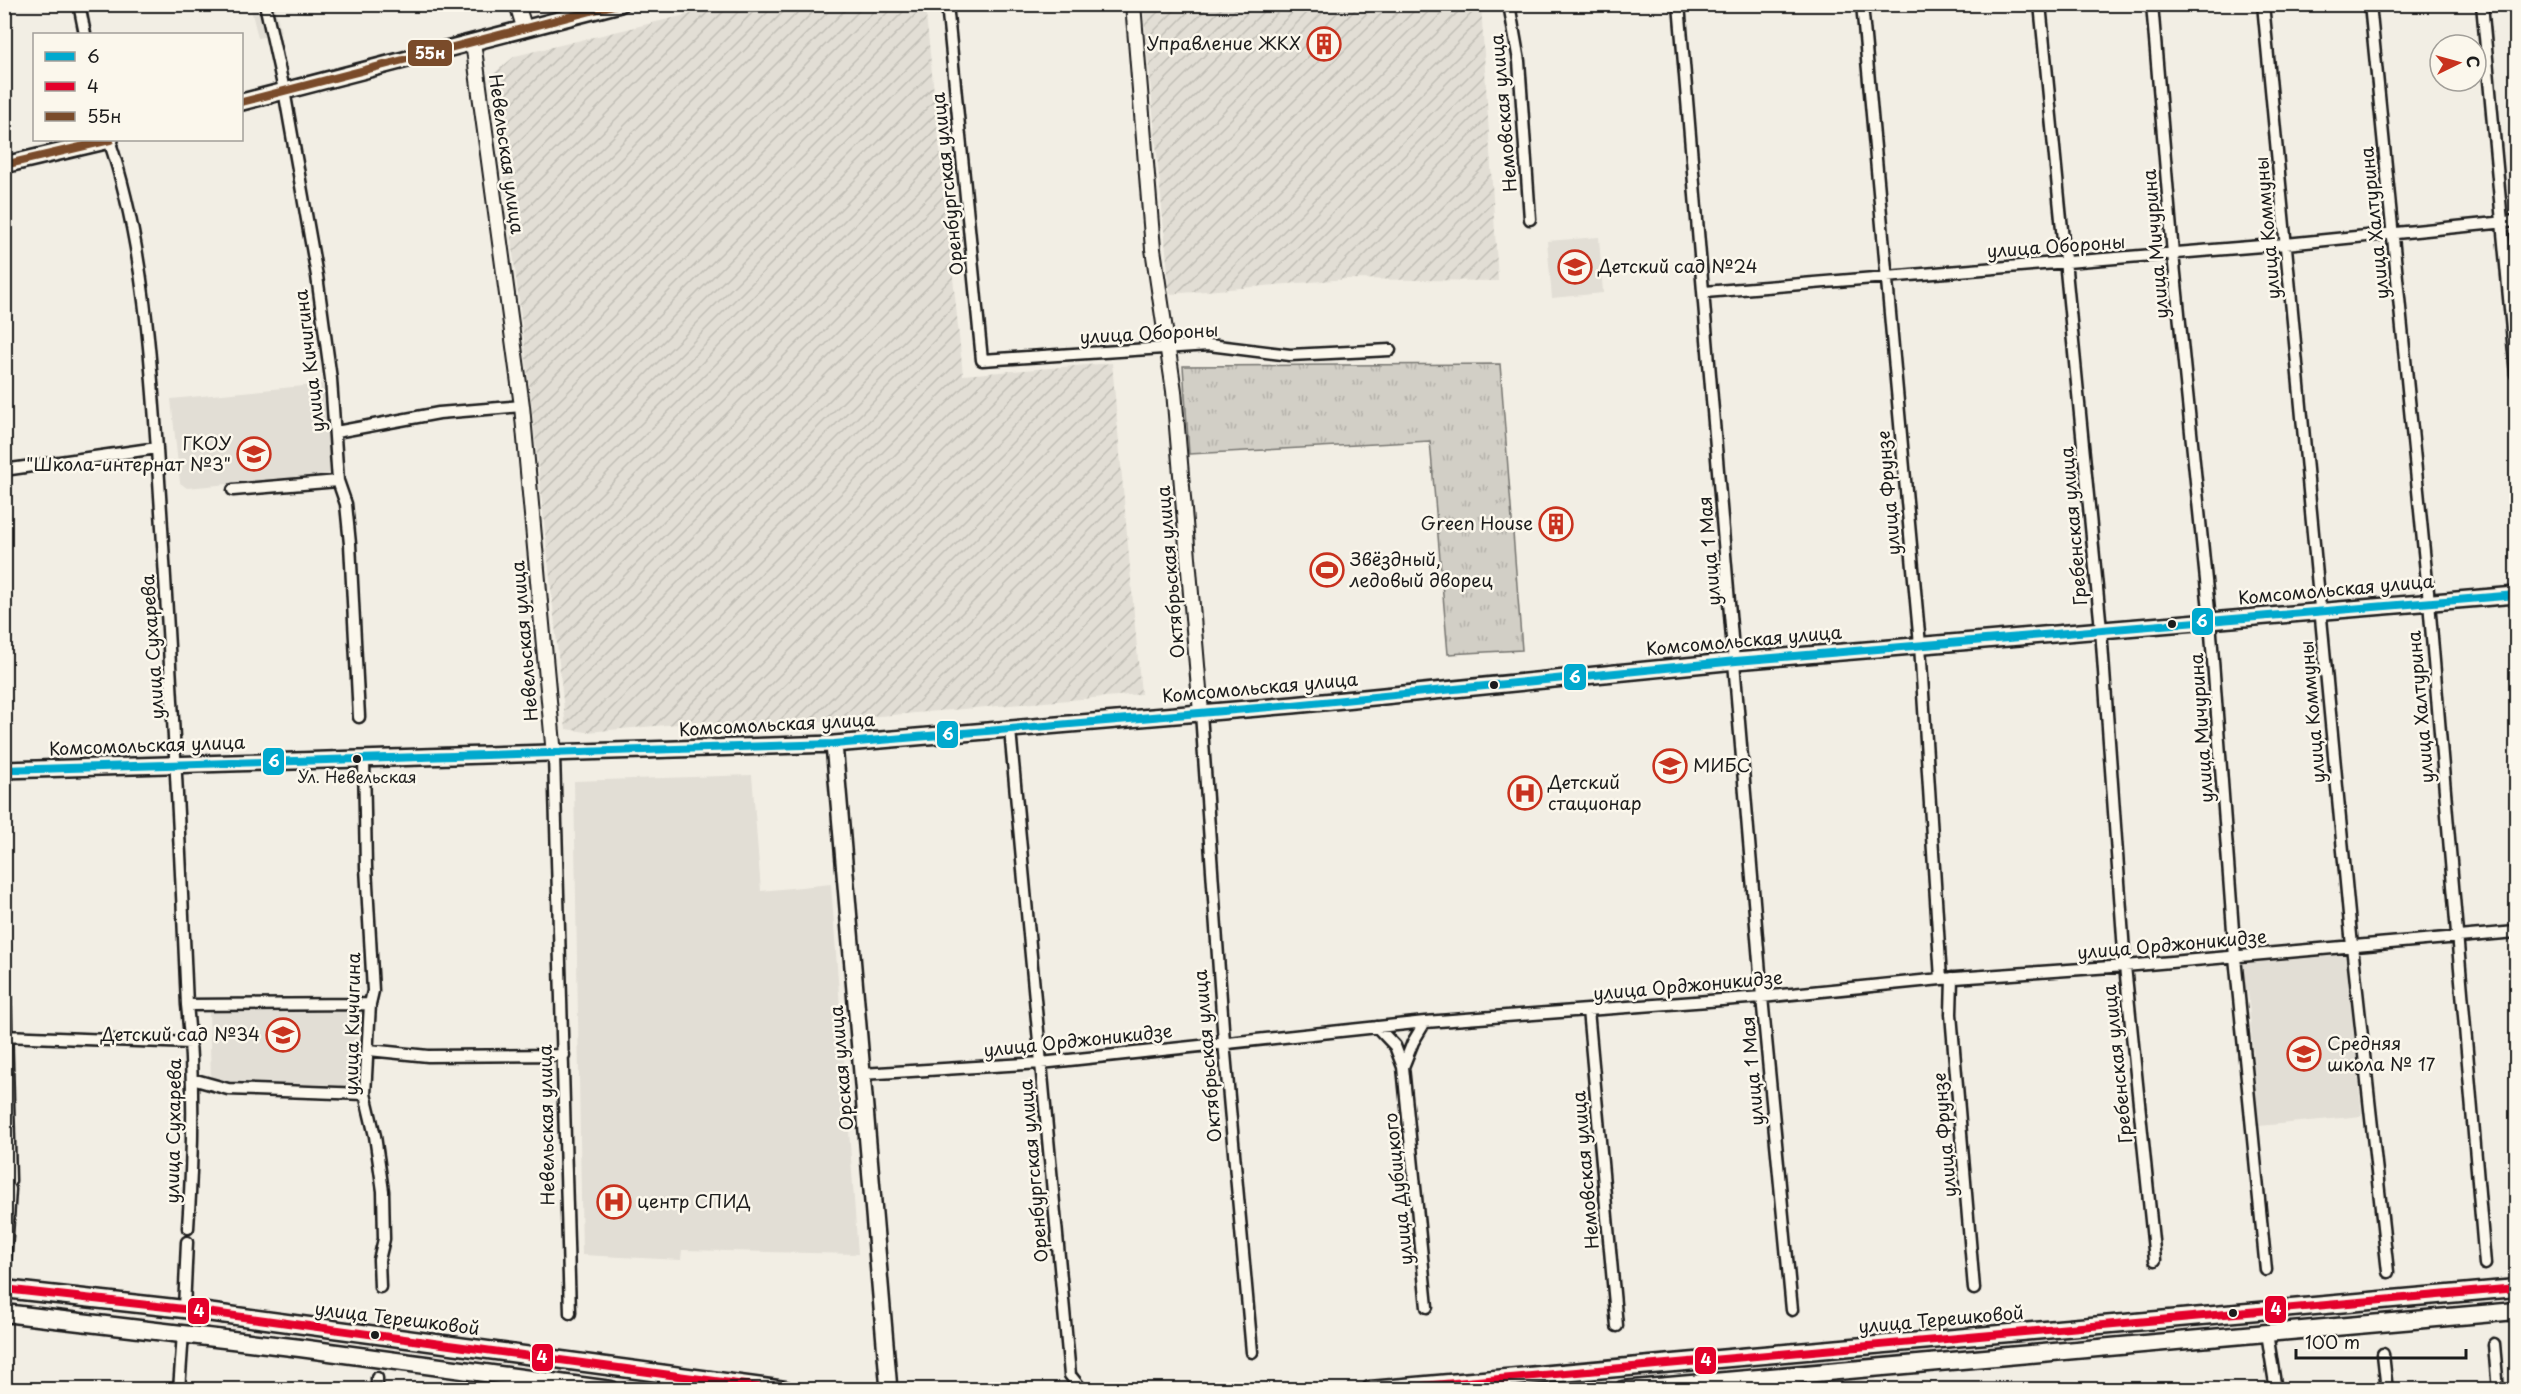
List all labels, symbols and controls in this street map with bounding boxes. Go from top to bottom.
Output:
building icon: Управление ЖКХ [1306,26,1342,62]
place label: Управление ЖКХ [1147,29,1301,56]
street label: Немовская улица [1482,32,1523,193]
legend [33,33,243,141]
north arrow [2428,33,2488,93]
line badge: 55н [407,39,453,67]
text: 55н [415,40,445,64]
text: 6 [87,42,100,69]
text: С [2461,55,2486,69]
text: 4 [87,72,99,99]
street label: Невельская улица [483,72,532,236]
street label: Оренбургская улица [923,91,970,277]
text: 55н [87,102,121,129]
street label: улица Халтурина [2352,145,2395,301]
street label: улица Коммуны [2247,156,2286,301]
street label: улица Мичурина [2134,168,2174,320]
street label: улица Обороны [1986,227,2126,264]
school or university icon: Детский сад №24 [1557,249,1593,285]
place label: Детский сад №24 [1597,252,1758,279]
street label: улица Кичигина [286,288,331,434]
street label: улица Обороны [1079,315,1219,350]
place label: ГКОУ "Школа-интернат №3" [26,429,232,477]
street label: улица Фрунзе [1869,430,1906,557]
school or university icon: ГКОУ "Школа-интернат №3" [236,436,272,472]
street label: Гребенская улица [2052,445,2093,607]
street label: Октябрьская улица [1148,484,1190,660]
street label: улица 1 Мая [1690,495,1727,607]
building icon: Green House [1538,506,1574,542]
place label: Green House [1420,509,1533,536]
place label: Звёздный, ледовый дворец [1349,545,1493,593]
sports icon: Звёздный, ледовый дворец [1309,552,1345,588]
street label: Невельская улица [503,559,544,723]
street label: Комсомольская улица [2237,566,2435,611]
street label: улица Сухарева [133,573,170,721]
line badge: 6 [2191,607,2214,636]
text: 6 [2196,608,2208,632]
street label: Комсомольская улица [1645,617,1843,662]
unlabelled marker [2166,618,2178,630]
street label: улица Халтурина [2399,629,2440,785]
street label: улица Коммуны [2292,640,2331,785]
street label: улица Мичурина [2182,652,2219,804]
line badge: 6 [1563,663,1587,691]
street label: Комсомольская улица [1161,664,1359,709]
text: 6 [1569,664,1581,688]
unlabelled marker [1488,679,1500,691]
street label: Комсомольская улица [678,705,876,742]
line badge: 6 [936,720,959,749]
text: 6 [942,721,954,745]
street label: Комсомольская улица [48,728,246,761]
line badge: 6 [262,747,285,776]
text: 6 [268,748,280,772]
school or university icon: МИБС [1652,748,1688,784]
place label: МИБС [1693,751,1750,778]
marker: Ул. Невельская [351,753,363,765]
place label: Ул. Невельская [297,764,417,788]
place label: Детский стационар [1547,768,1642,816]
hospital icon: Детский стационар [1507,775,1543,811]
street label: улица Орджоникидзе [2076,922,2268,965]
street label: улица Кичигина [337,951,366,1096]
street label: улица Орджоникидзе [1592,963,1784,1006]
street label: Октябрьская улица [1185,968,1227,1144]
street label: Гребенская улица [2095,983,2138,1145]
street label: Орская улица [822,1004,859,1132]
street label: улица 1 Мая [1733,1015,1770,1127]
street label: улица Орджоникидзе [982,1016,1174,1063]
school or university icon: Детский сад №34 [265,1017,301,1053]
place label: Детский сад №34 [100,1020,260,1047]
place label: Средняя школа № 17 [2327,1029,2436,1077]
school or university icon: Средняя школа № 17 [2286,1036,2322,1072]
street label: Невельская улица [531,1044,560,1206]
street label: улица Сухарева [158,1057,187,1204]
street label: улица Фрунзе [1925,1072,1962,1199]
street label: Оренбургская улица [1011,1078,1054,1264]
street label: Немовская улица [1564,1089,1605,1250]
street label: улица Дубицкого [1376,1112,1419,1267]
hospital icon: центр СПИД [596,1184,632,1220]
place label: центр СПИД [637,1187,751,1214]
street label: улица Терешковой [313,1294,481,1341]
line badge: 4 [2264,1295,2287,1324]
text: 4 [2271,1296,2282,1320]
line badge: 4 [187,1297,210,1325]
text: 4 [194,1298,205,1322]
street label: улица Терешковой [1857,1298,2025,1339]
unlabelled marker [2227,1307,2239,1319]
scale bar [2296,1322,2466,1360]
text: 100 m [2305,1328,2360,1355]
unlabelled marker [369,1329,381,1341]
line badge: 4 [531,1343,554,1372]
text: 4 [537,1344,548,1368]
line badge: 4 [1694,1346,1717,1375]
text: 4 [1701,1347,1712,1371]

